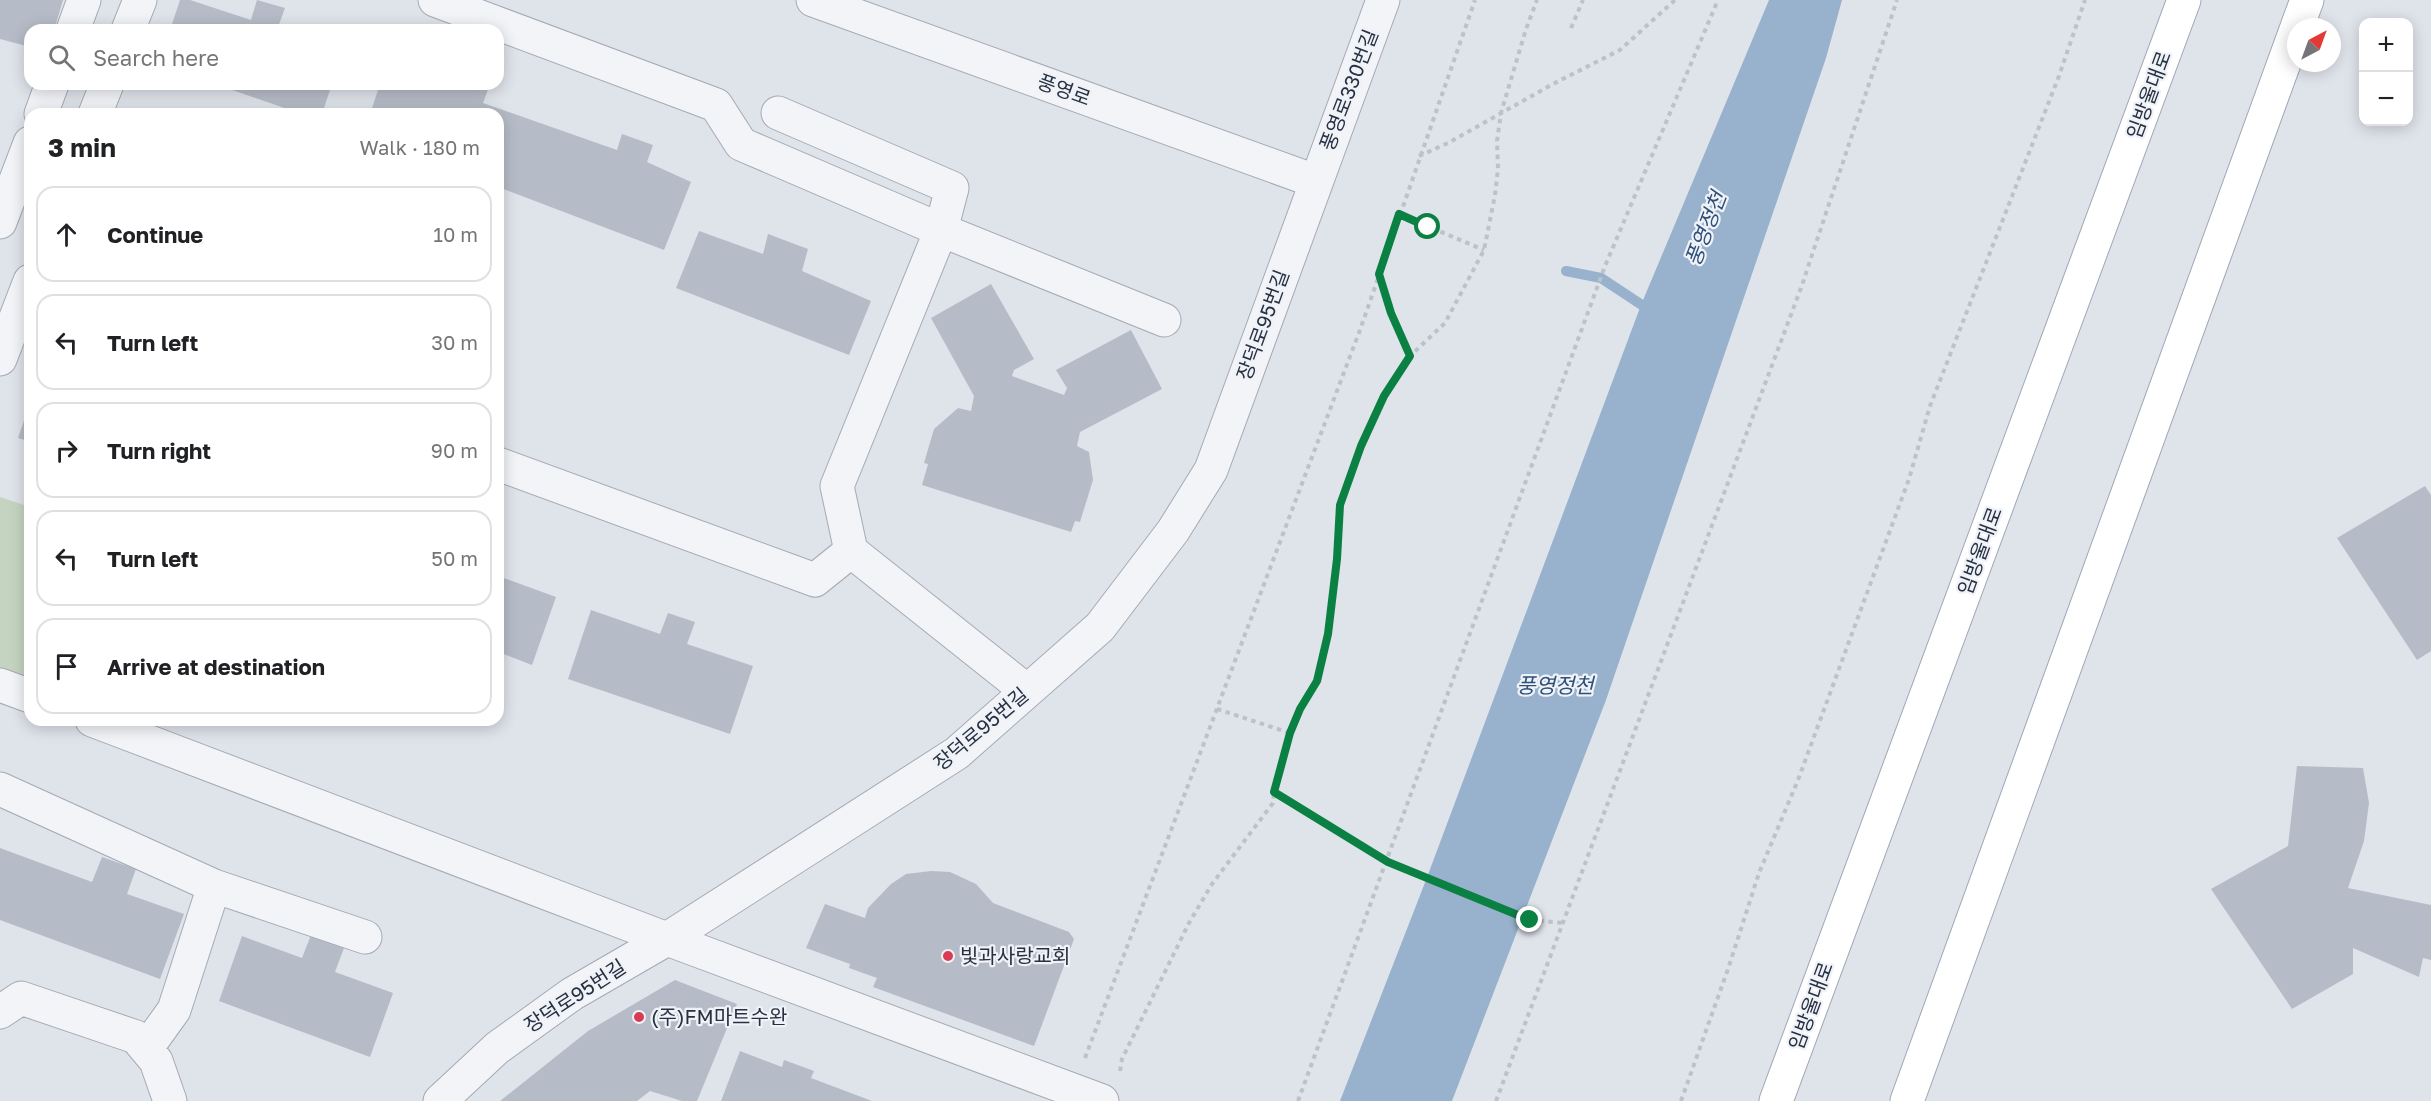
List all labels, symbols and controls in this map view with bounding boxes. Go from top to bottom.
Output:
north arrow [2287,18,2341,72]
map controls [2359,18,2413,126]
button: + [2359,18,2413,72]
search box [24,24,504,90]
street label: 풍영로330번길 [1314,26,1382,154]
icon: search [45,41,78,74]
text: Search here [93,44,219,71]
street label: 임방울대로 [2121,47,2175,142]
street label: 풍영로 [1034,68,1094,110]
button: − [2359,72,2413,126]
text: 3 min [48,132,116,163]
text: Walk · 180 m [360,135,480,159]
water label: 풍영정천 [1679,185,1732,269]
route start [1414,213,1440,239]
icon: ahead [50,218,83,251]
text: Continue [107,221,203,248]
text: 10 m [433,222,478,246]
street label: 장덕로95번길 [1231,266,1293,383]
icon: left [50,326,83,359]
text: Turn left [107,329,198,356]
text: 30 m [431,330,478,354]
icon: right [50,434,83,467]
text: Turn right [107,437,211,464]
text: 90 m [431,438,478,462]
street label: 임방울대로 [1952,503,2006,598]
icon: left [50,542,83,575]
text: Turn left [107,545,198,572]
text: 50 m [431,546,478,570]
icon: arrive [50,650,83,683]
text: Arrive at destination [107,653,325,680]
water label: 풍영정천 [1516,672,1596,698]
street label: 장덕로95번길 [928,682,1032,775]
route end [1516,906,1542,932]
place label: 빛과사랑교회 [960,943,1070,967]
marker: 빛과사랑교회 [941,949,955,963]
street label: 장덕로95번길 [519,954,630,1037]
street label: 임방울대로 [1783,958,1837,1053]
place label: (주)FM마트수완 [651,1004,787,1028]
marker: (주)FM마트수완 [632,1010,646,1024]

